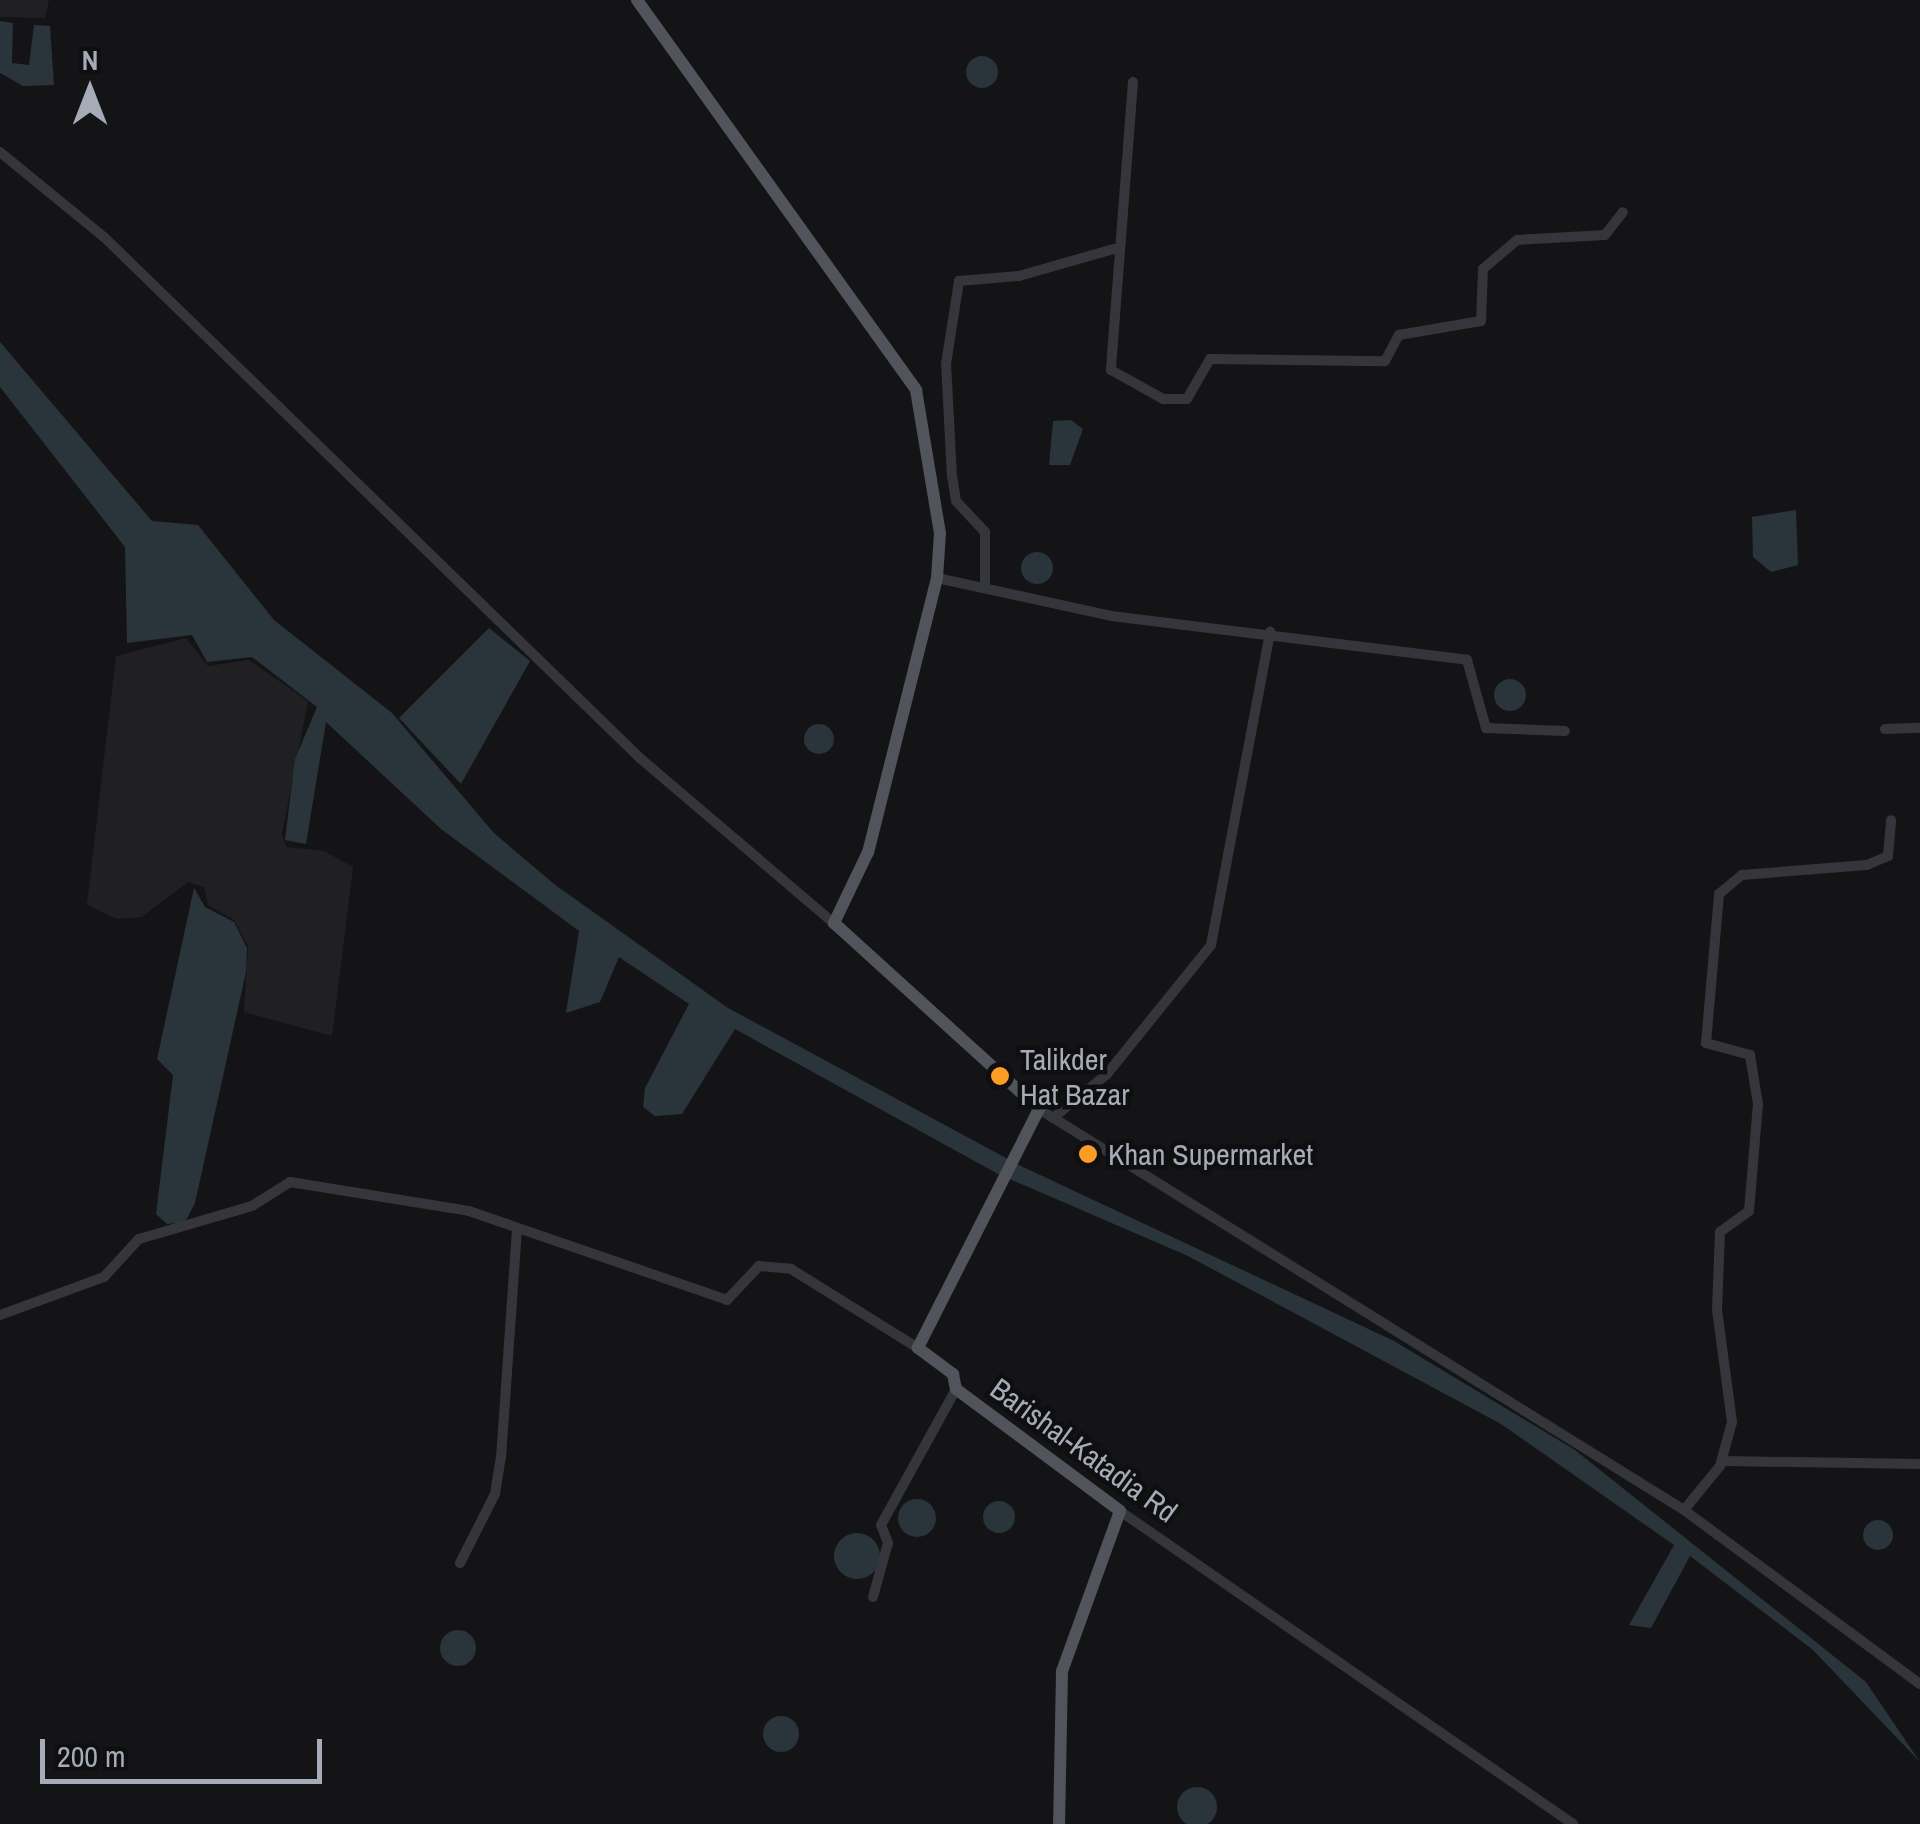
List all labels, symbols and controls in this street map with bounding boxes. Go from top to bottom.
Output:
north arrow [40,40,140,140]
text: N [82,41,98,79]
place label: Talikder Hat Bazar [1020,1041,1129,1112]
marker: Talikder Hat Bazar [989,1065,1011,1087]
place label: Khan Supermarket [1108,1136,1313,1172]
marker: Khan Supermarket [1077,1143,1099,1165]
street label: Barishal-Katadia Rd [984,1370,1184,1530]
scale bar [45,1719,328,1781]
text: 200 m [57,1736,125,1776]

